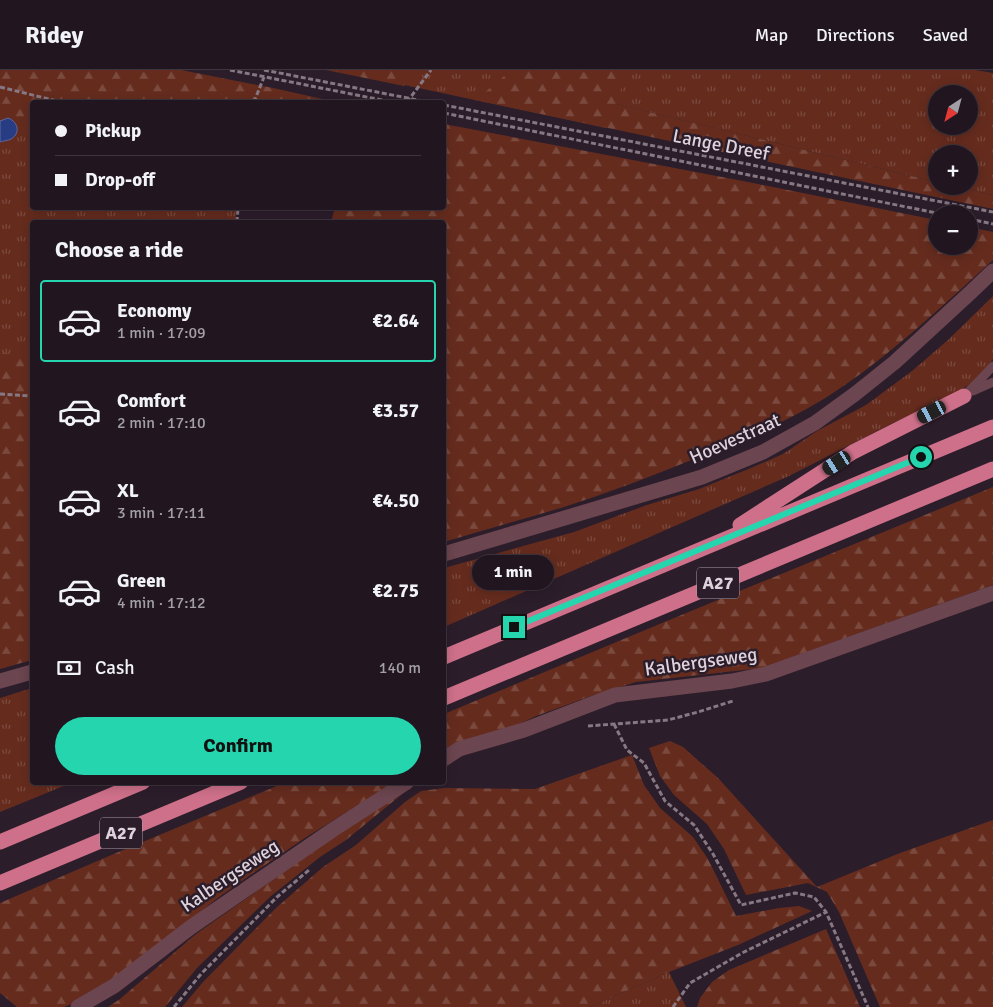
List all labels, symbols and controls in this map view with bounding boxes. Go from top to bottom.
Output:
text: Ridey [25,20,84,50]
text: Map [755,24,788,46]
text: Directions [816,24,895,46]
text: Saved [923,24,968,46]
north arrow [928,85,978,135]
map controls [928,85,978,255]
text: Pickup [85,119,141,143]
street label: Lange Dreef [671,124,773,166]
button: + [928,145,978,195]
text: Drop-off [85,168,155,192]
button: − [928,205,978,255]
text: Choose a ride [55,236,183,263]
icon: car [57,299,102,344]
text: Economy [117,299,191,323]
text: €2.64 [373,309,419,333]
text: 1 min · 17:09 [117,323,206,343]
icon: car [57,389,102,434]
text: Comfort [117,389,186,413]
text: €3.57 [373,399,419,423]
car [915,399,948,425]
street label: Hoevestraat [686,408,785,470]
text: 2 min · 17:10 [117,413,206,433]
route start [910,446,932,468]
car [820,449,853,477]
icon: car [57,479,102,524]
text: XL [117,479,139,503]
text: €4.50 [373,489,419,513]
text: 3 min · 17:11 [117,503,206,523]
callout: 1 min [473,554,555,590]
text: 1 min [494,562,532,582]
road number: A27 [697,568,739,598]
icon: car [57,569,102,614]
text: Green [117,569,166,593]
text: €2.75 [373,579,419,603]
text: 4 min · 17:12 [117,593,206,613]
route end [503,616,525,638]
street label: Kalbergseweg [643,642,759,682]
icon: cash [55,654,83,682]
text: Cash [95,656,135,680]
text: 140 m [379,658,421,678]
button: Confirm [55,717,421,775]
road number: A27 [100,818,142,848]
street label: Kalbergseweg [176,834,284,918]

